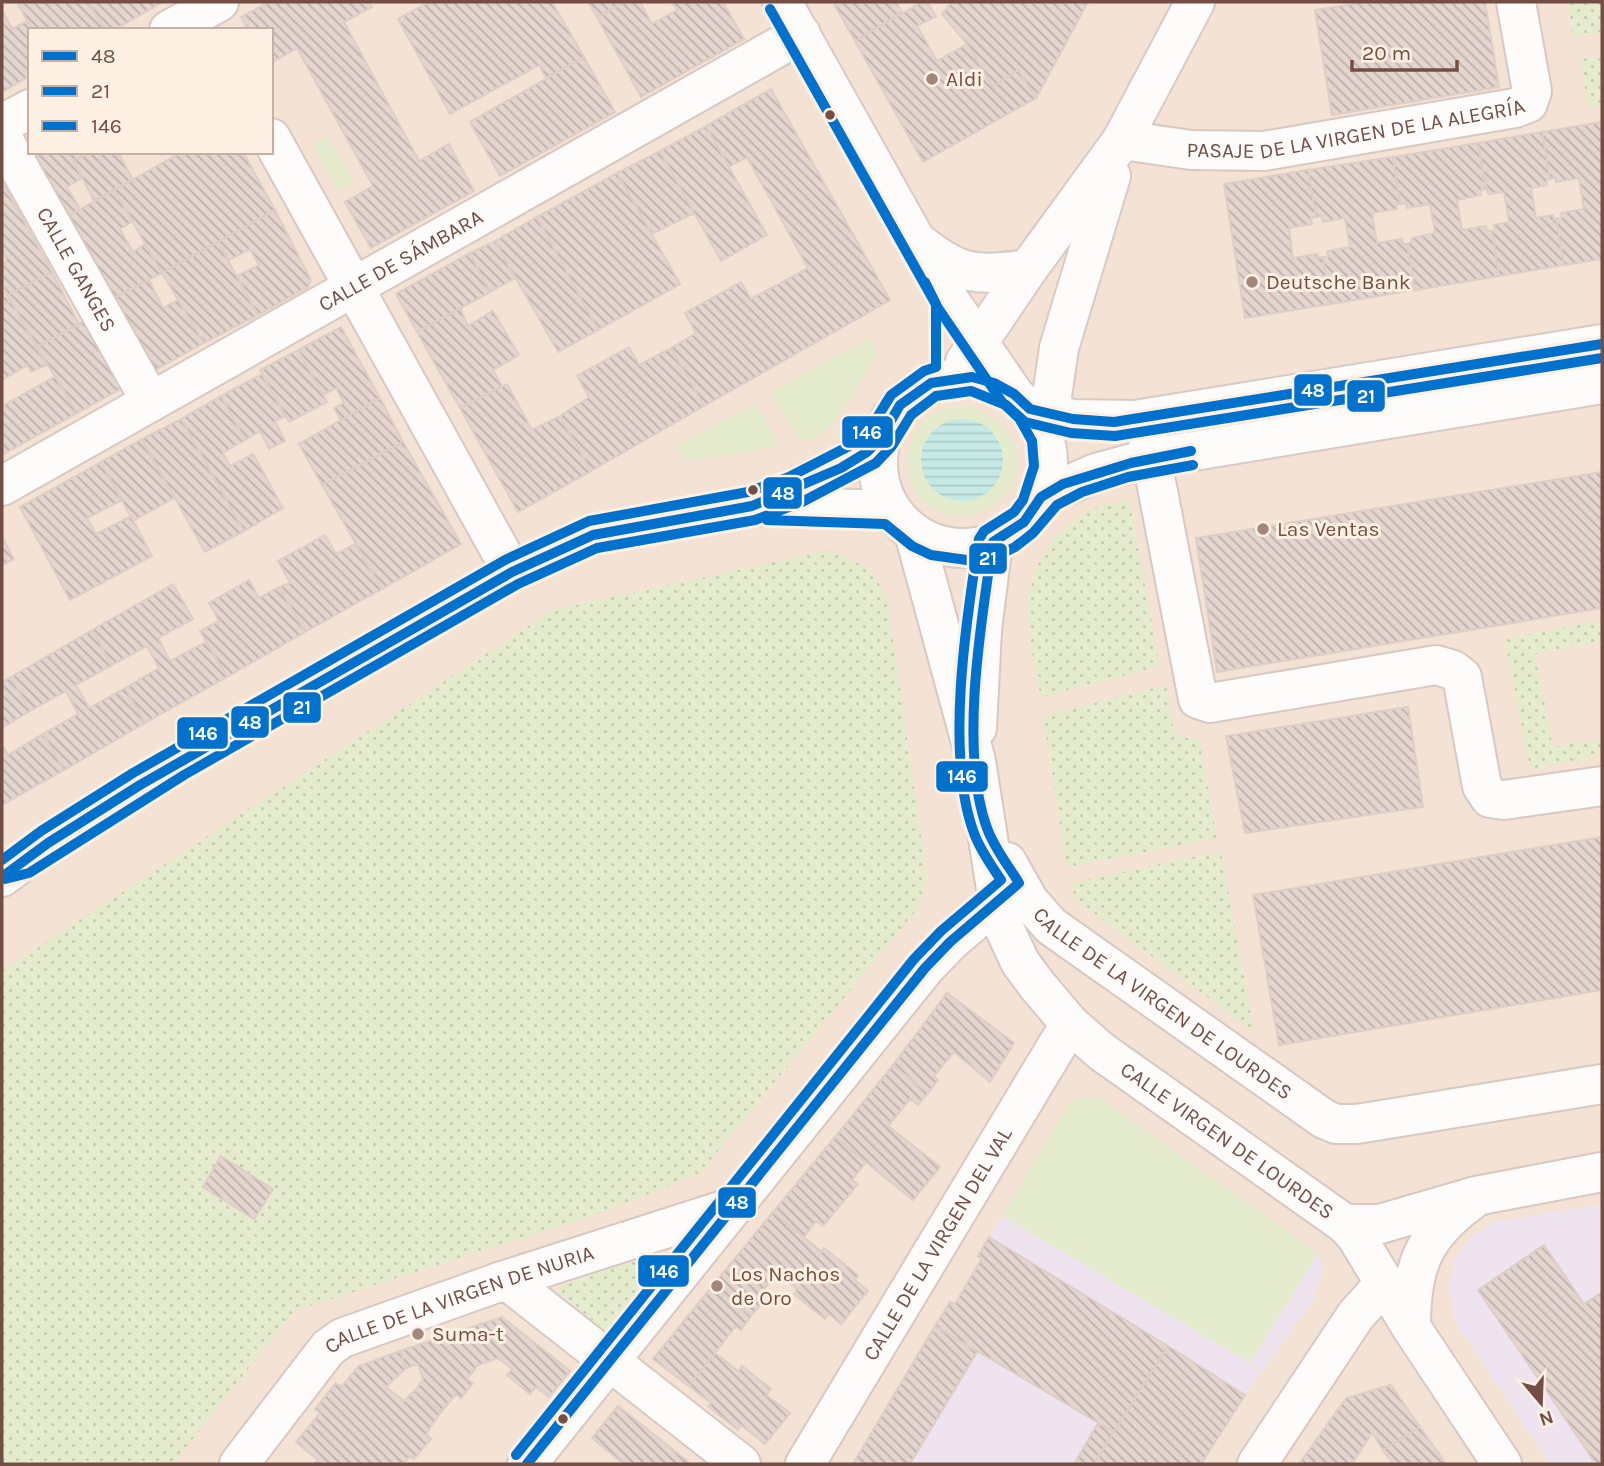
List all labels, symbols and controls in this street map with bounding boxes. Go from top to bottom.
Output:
legend [28,28,273,154]
scale bar [1352,28,1457,72]
text: 20 m [1362,41,1411,65]
text: 48 [91,44,116,68]
place label: Aldi [946,67,983,91]
marker: Aldi [924,71,940,87]
text: 21 [91,79,110,103]
street label: PASAJE DE LA VIRGEN DE LA ALEGRÍA [1186,93,1528,164]
unlabelled marker [823,108,837,122]
text: 146 [91,114,122,138]
street label: CALLE GANGES [32,203,121,336]
street label: CALLE DE SÁMBARA [314,205,487,316]
place label: Deutsche Bank [1266,270,1411,294]
marker: Deutsche Bank [1244,274,1260,290]
line badge: 48 [1293,373,1333,407]
line badge: 21 [1346,379,1386,413]
text: 48 [1301,380,1325,402]
text: 21 [1357,386,1375,408]
line badge: 146 [841,415,894,449]
text: 146 [852,422,882,444]
line badge: 48 [762,476,803,510]
unlabelled marker [746,483,760,497]
text: 48 [771,483,795,505]
place label: Las Ventas [1277,517,1380,541]
marker: Las Ventas [1255,521,1271,537]
line badge: 21 [968,542,1008,575]
text: 21 [979,548,997,570]
line badge: 21 [282,691,322,724]
text: 21 [293,697,311,719]
line badge: 48 [230,705,270,739]
text: 48 [238,712,262,734]
line badge: 146 [176,716,229,750]
text: 146 [188,723,218,745]
line badge: 146 [935,760,989,793]
text: 146 [947,766,977,788]
street label: CALLE DE LA VIRGEN DE LOURDES [1028,902,1297,1105]
street label: CALLE VIRGEN DE LOURDES [1116,1057,1339,1224]
street label: CALLE DE LA VIRGEN DEL VAL [858,1123,1017,1365]
line badge: 48 [717,1186,757,1219]
text: 48 [725,1192,749,1214]
street label: CALLE DE LA VIRGEN DE NURIA [320,1240,597,1358]
line badge: 146 [637,1254,690,1288]
text: 146 [649,1261,679,1283]
place label: Los Nachos de Oro [731,1262,840,1310]
marker: Los Nachos de Oro [709,1278,725,1294]
place label: Suma-t [432,1322,504,1346]
marker: Suma-t [410,1326,426,1342]
north arrow [1506,1368,1576,1438]
text: N [1536,1406,1556,1431]
unlabelled marker [556,1412,570,1426]

